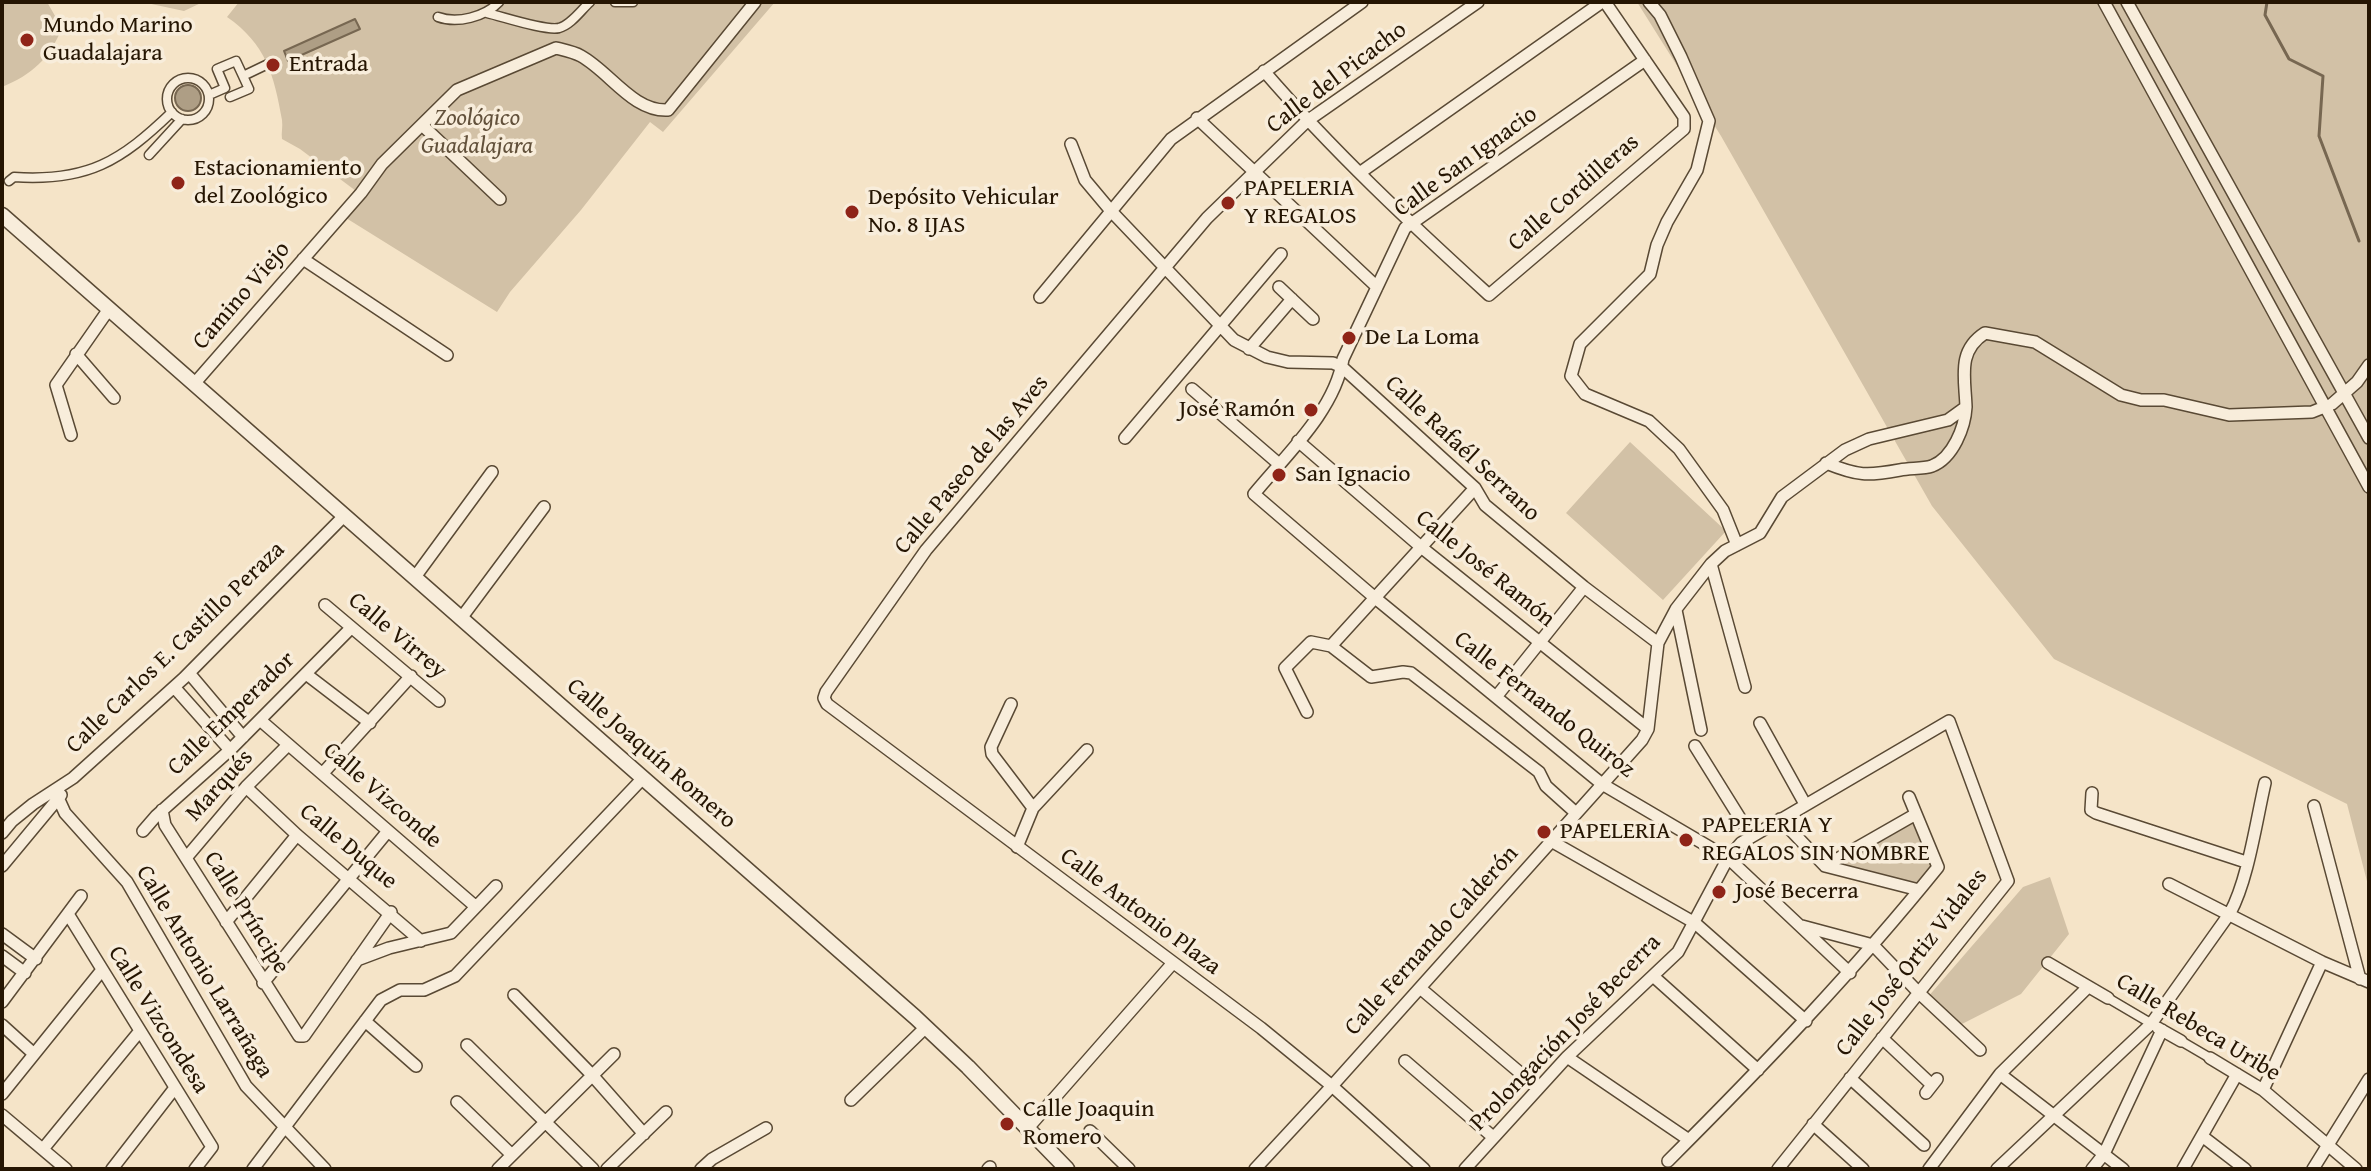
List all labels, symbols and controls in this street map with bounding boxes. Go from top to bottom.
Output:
place label: Mundo Marino Guadalajara [43,12,193,68]
street label: Calle del Picacho [1261,16,1413,140]
marker: Mundo Marino Guadalajara [18,31,36,49]
place label: Entrada [289,51,368,79]
marker: Entrada [264,56,282,74]
street label: Calle San Ignacio [1389,100,1543,224]
park label: Zoológico Guadalajara [421,105,533,161]
street label: Calle Cordilleras [1503,128,1645,258]
place label: Estacionamiento del Zoológico [194,155,362,211]
marker: Estacionamiento del Zoológico [169,174,187,192]
place label: PAPELERIA Y REGALOS [1244,175,1356,231]
place label: Depósito Vehicular No. 8 IJAS [868,184,1059,240]
marker: PAPELERIA Y REGALOS [1219,194,1237,212]
marker: Depósito Vehicular No. 8 IJAS [843,203,861,221]
street label: Camino Viejo [187,236,297,356]
place label: De La Loma [1365,324,1479,352]
marker: De La Loma [1340,329,1358,347]
street label: Calle Paseo de las Aves [889,370,1055,560]
street label: Calle Rafaél Serrano [1378,370,1546,528]
place label: José Ramón [1179,396,1295,424]
marker: José Ramón [1302,401,1320,419]
place label: San Ignacio [1295,461,1411,489]
marker: San Ignacio [1270,466,1288,484]
street label: Calle José Ramón [1410,504,1560,634]
street label: Calle Carlos E. Castillo Peraza [61,536,291,760]
street label: Calle Virrey [342,587,452,685]
street label: Calle Fernando Quiroz [1448,625,1640,785]
street label: Calle Emperador [162,646,302,782]
street label: Calle Joaquín Romero [560,672,742,836]
street label: Calle Vizconde [317,737,447,855]
street label: Marqués [180,744,260,828]
street label: Calle Duque [293,798,403,896]
place label: PAPELERIA Y REGALOS SIN NOMBRE [1702,812,1930,868]
place label: PAPELERIA [1560,818,1671,846]
marker: PAPELERIA [1535,823,1553,841]
marker: PAPELERIA Y REGALOS SIN NOMBRE [1677,831,1695,849]
street label: Calle Fernando Calderón [1339,840,1525,1042]
street label: Calle Antonio Plaza [1054,842,1226,982]
street label: Calle Príncipe [197,846,295,980]
street label: Calle Antonio Larrañaga [129,860,279,1084]
street label: Calle José Ortiz Vidales [1830,864,1994,1062]
place label: José Becerra [1735,878,1859,906]
marker: José Becerra [1710,883,1728,901]
street label: Prolongación José Becerra [1465,929,1667,1137]
street label: Calle Vizcondesa [101,941,215,1099]
street label: Calle Rebeca Uribe [2111,968,2285,1088]
place label: Calle Joaquin Romero [1023,1096,1154,1152]
marker: Calle Joaquin Romero [998,1115,1016,1133]

